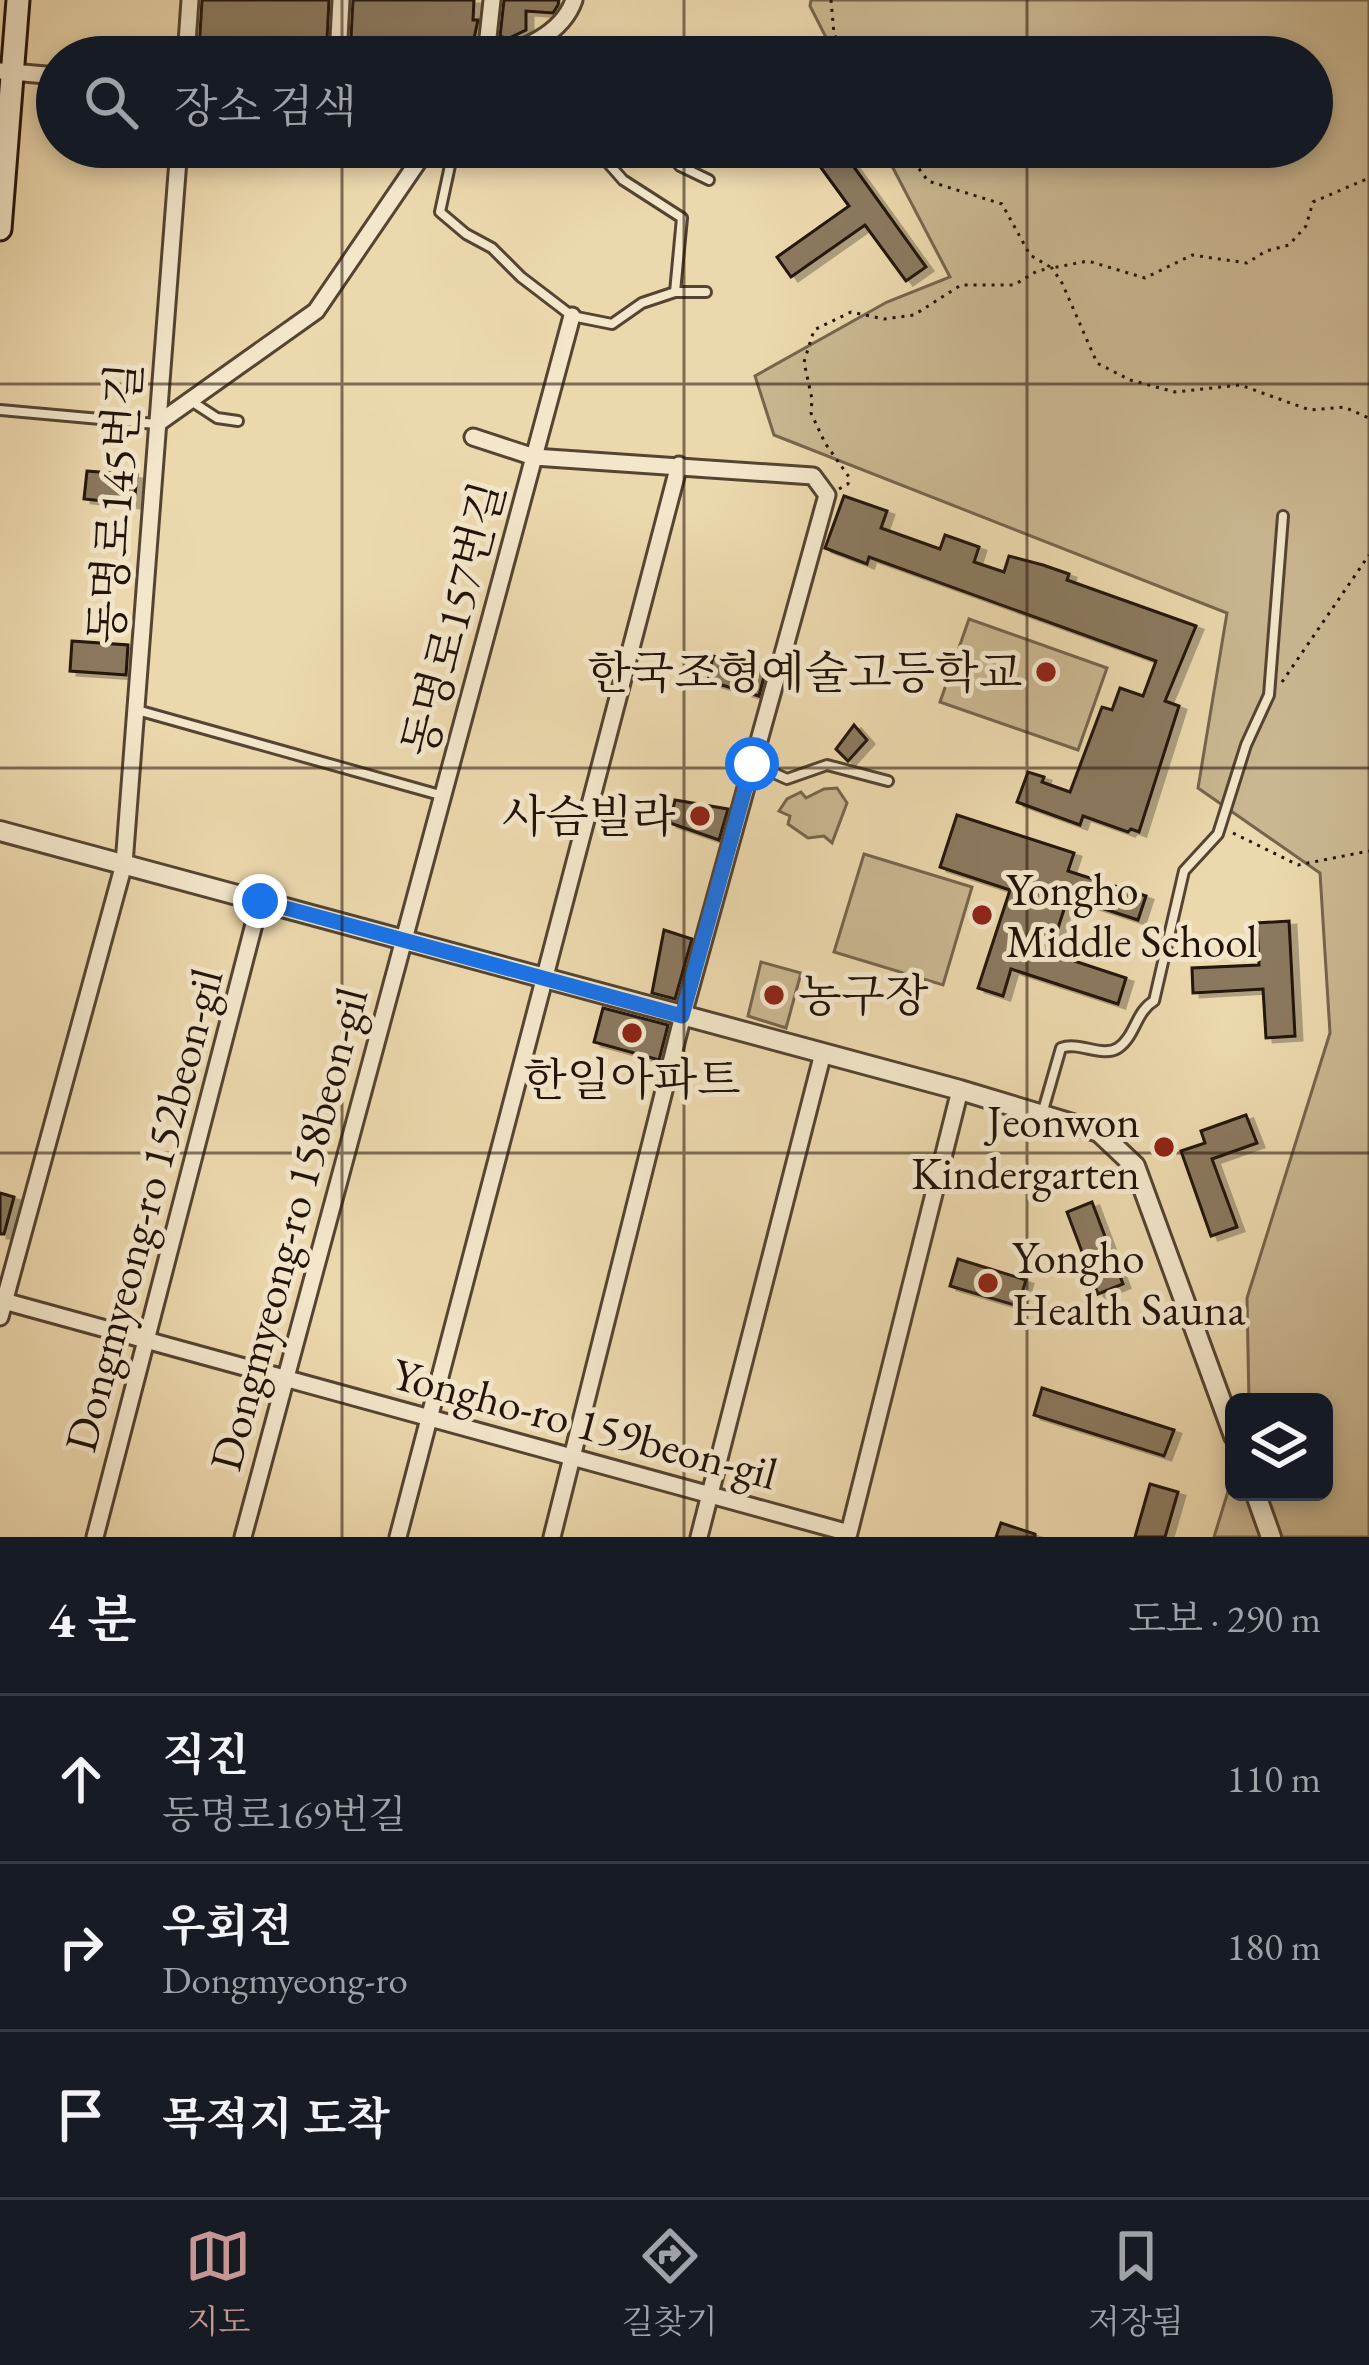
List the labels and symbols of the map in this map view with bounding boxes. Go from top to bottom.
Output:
street label: 동명로145번길 [76,360,154,646]
street label: 동명로157번길 [388,475,518,763]
place label: 한국조형예술고등학교 [587,643,1022,701]
marker: 한국조형예술고등학교 [1033,659,1059,685]
route start [725,737,779,791]
place label: 사슴빌라 [502,787,676,845]
marker: 사슴빌라 [687,803,713,829]
place label: Yongho Middle School [1006,860,1258,970]
route end [233,874,287,928]
marker: Yongho Middle School [969,902,995,928]
street label: Dongmyeong-ro 152beon-gil [51,962,235,1458]
place label: 농구장 [798,966,929,1024]
street label: Dongmyeong-ro 158beon-gil [196,981,380,1477]
marker: 농구장 [761,982,787,1008]
marker: 한일아파트 [619,1020,645,1046]
place label: 한일아파트 [523,1050,741,1108]
place label: Jeonwon Kindergarten [911,1092,1140,1202]
marker: Jeonwon Kindergarten [1151,1134,1177,1160]
place label: Yongho Health Sauna [1012,1228,1245,1338]
marker: Yongho Health Sauna [975,1270,1001,1296]
street label: Yongho-ro 159beon-gil [386,1344,784,1502]

